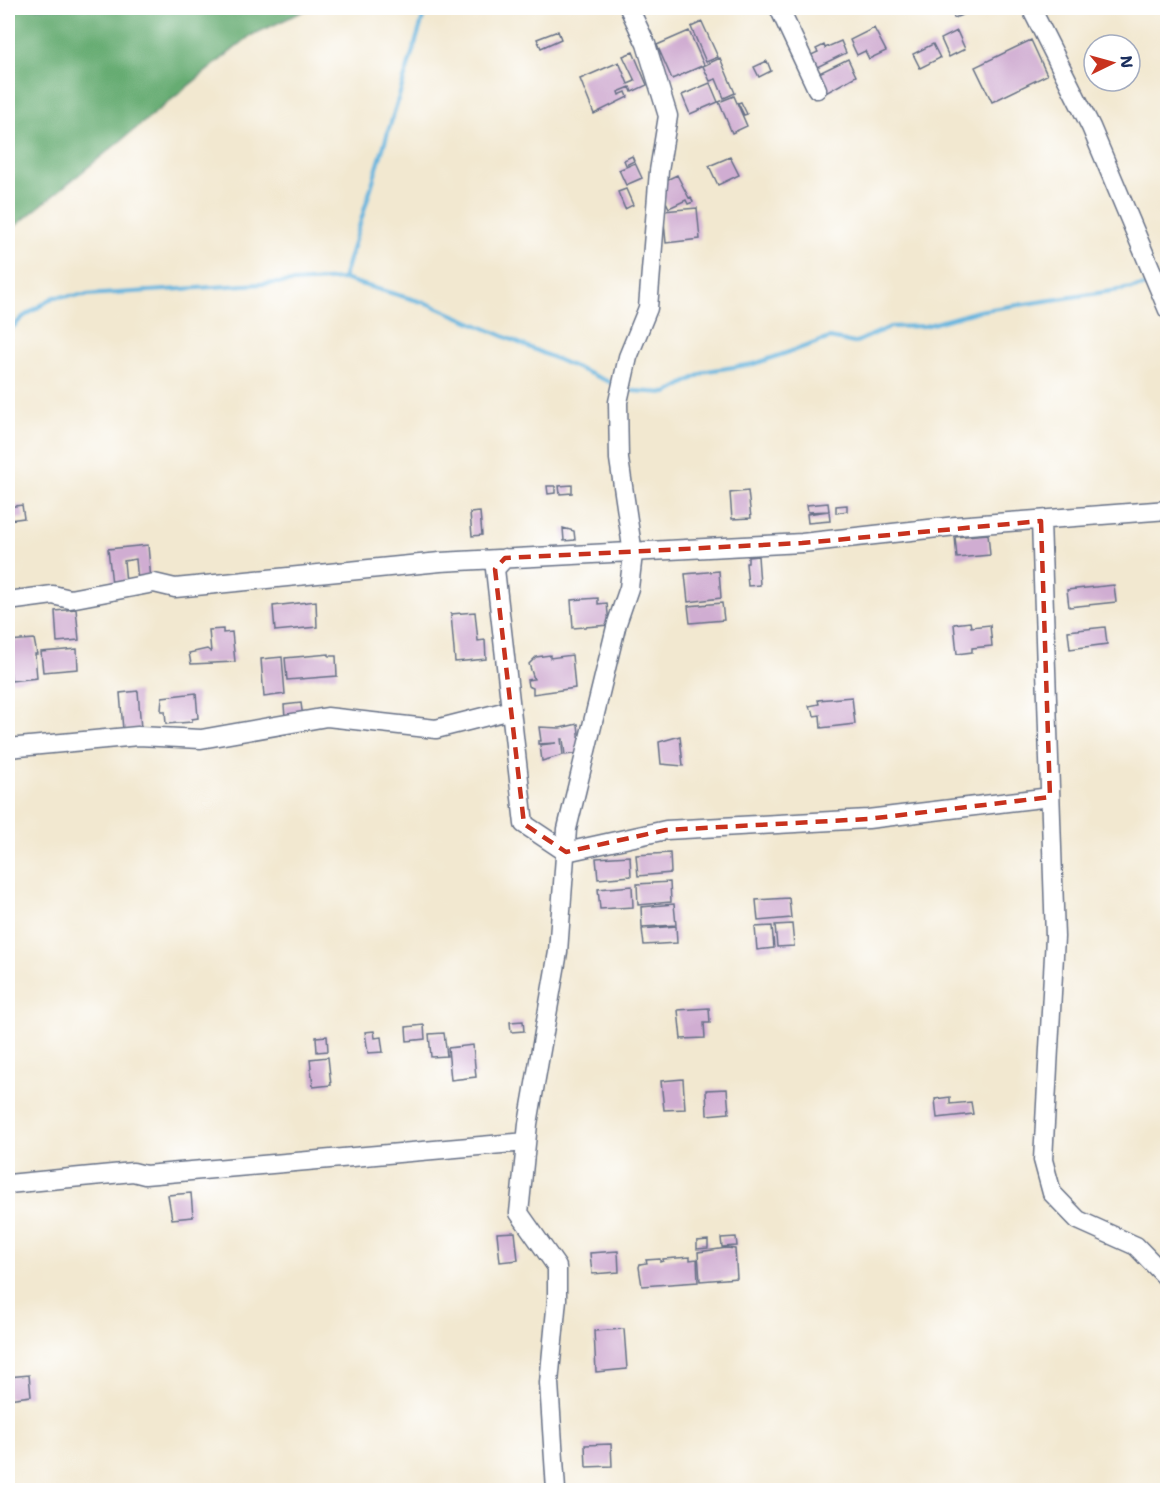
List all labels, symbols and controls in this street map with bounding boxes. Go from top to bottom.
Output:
north arrow [1082,33,1142,93]
text: N [1115,55,1137,69]

